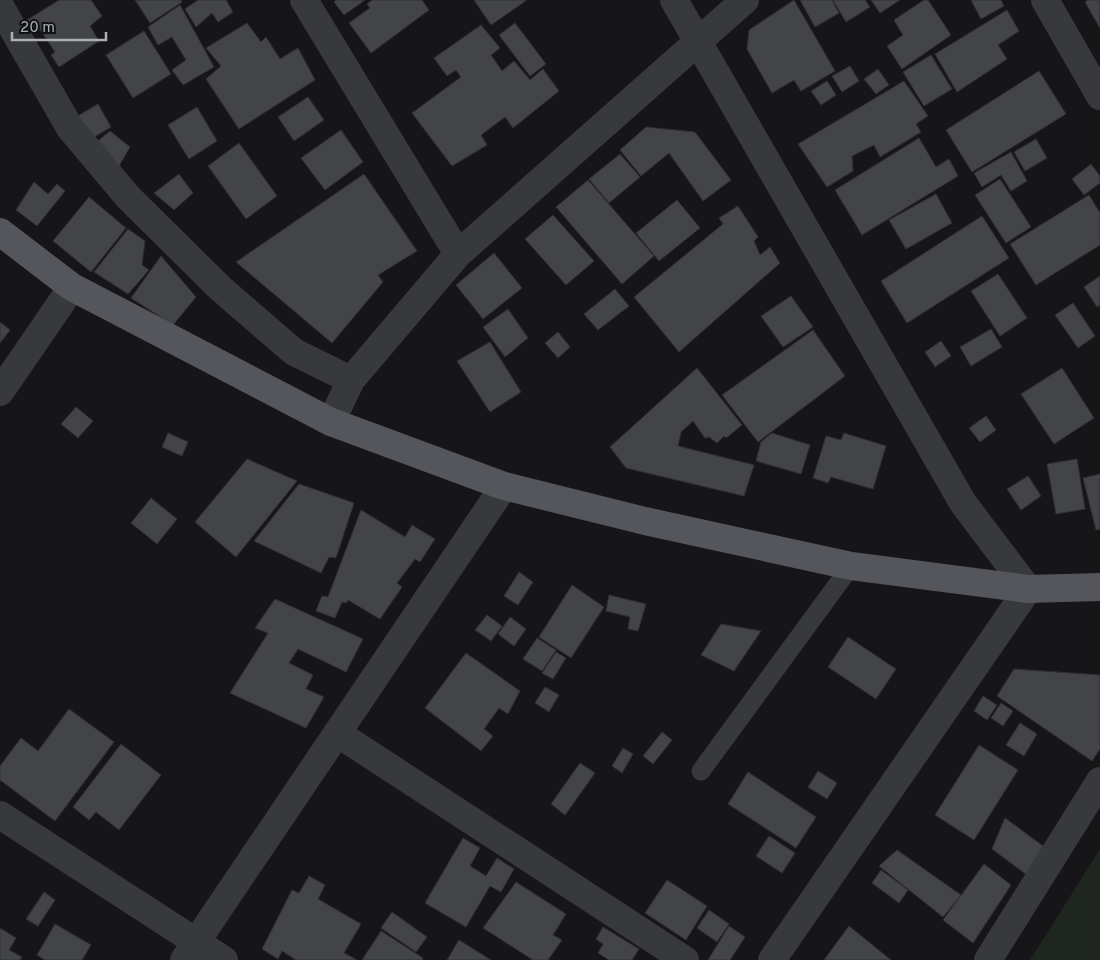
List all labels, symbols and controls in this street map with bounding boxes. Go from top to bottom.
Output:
scale bar [12,10,106,42]
text: 20 m [20,19,55,38]

